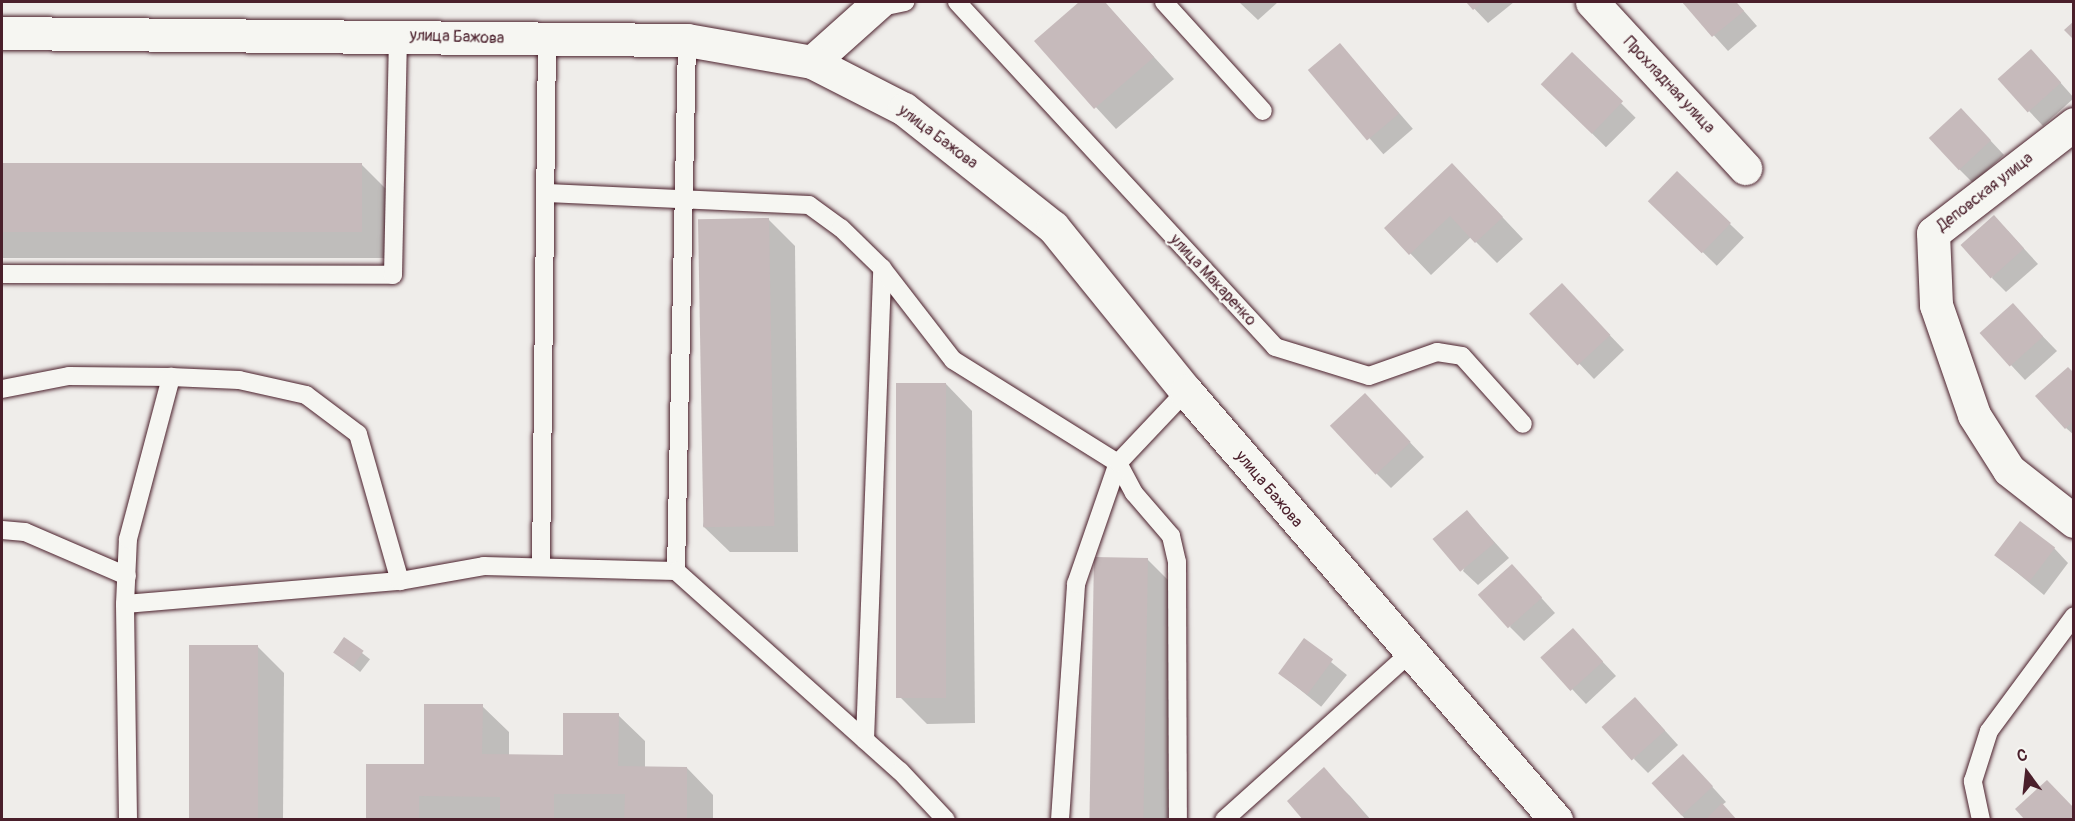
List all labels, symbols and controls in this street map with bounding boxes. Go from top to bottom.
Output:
street label: улица Бажова [409,26,505,48]
street label: Прохладная улица [1619,33,1719,137]
street label: улица Бажова [894,101,982,173]
street label: Деповская улица [1933,148,2037,236]
street label: улица Макаренко [1166,230,1260,330]
street label: улица Бажова [1231,447,1307,531]
north arrow [1997,743,2057,803]
text: С [2015,745,2030,767]

